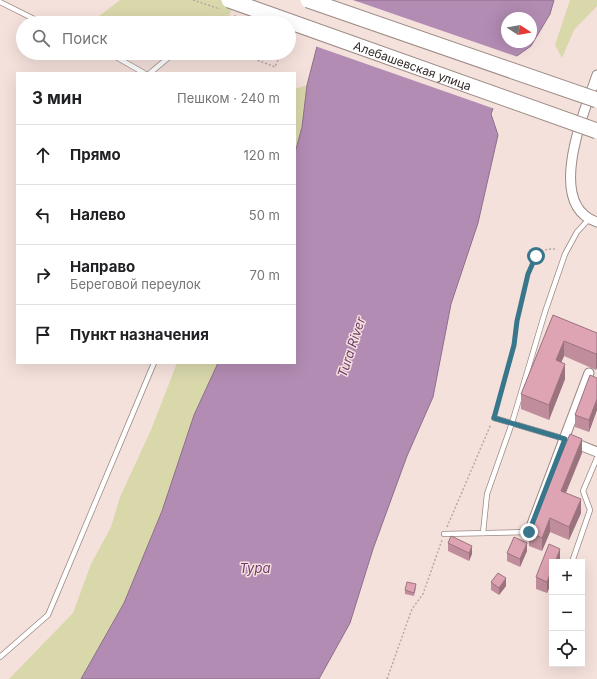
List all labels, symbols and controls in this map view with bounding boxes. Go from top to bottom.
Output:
north arrow [501,12,537,48]
search box [16,16,296,60]
icon: search [30,27,52,49]
text: Поиск [62,29,108,48]
street label: Алебашевская улица [352,38,474,93]
text: 3 мин [32,88,82,108]
text: Пешком · 240 m [177,90,280,106]
icon: ahead [32,144,54,166]
text: Прямо [70,145,121,164]
text: 120 m [244,147,280,163]
icon: left [32,204,54,226]
text: Налево [70,205,126,224]
text: 50 m [249,207,280,223]
route start [527,247,545,265]
text: Направо [70,257,135,276]
icon: right [32,264,54,286]
text: 70 m [250,267,280,283]
text: Береговой переулок [70,276,201,292]
water label: Tura River [334,314,369,379]
icon: arrive [32,324,54,346]
text: Пункт назначения [70,325,209,344]
route end [520,523,538,541]
map controls [549,559,585,667]
button: + [549,559,585,595]
water label: Тура [240,560,270,576]
button: − [549,595,585,631]
button: locate [549,631,585,667]

